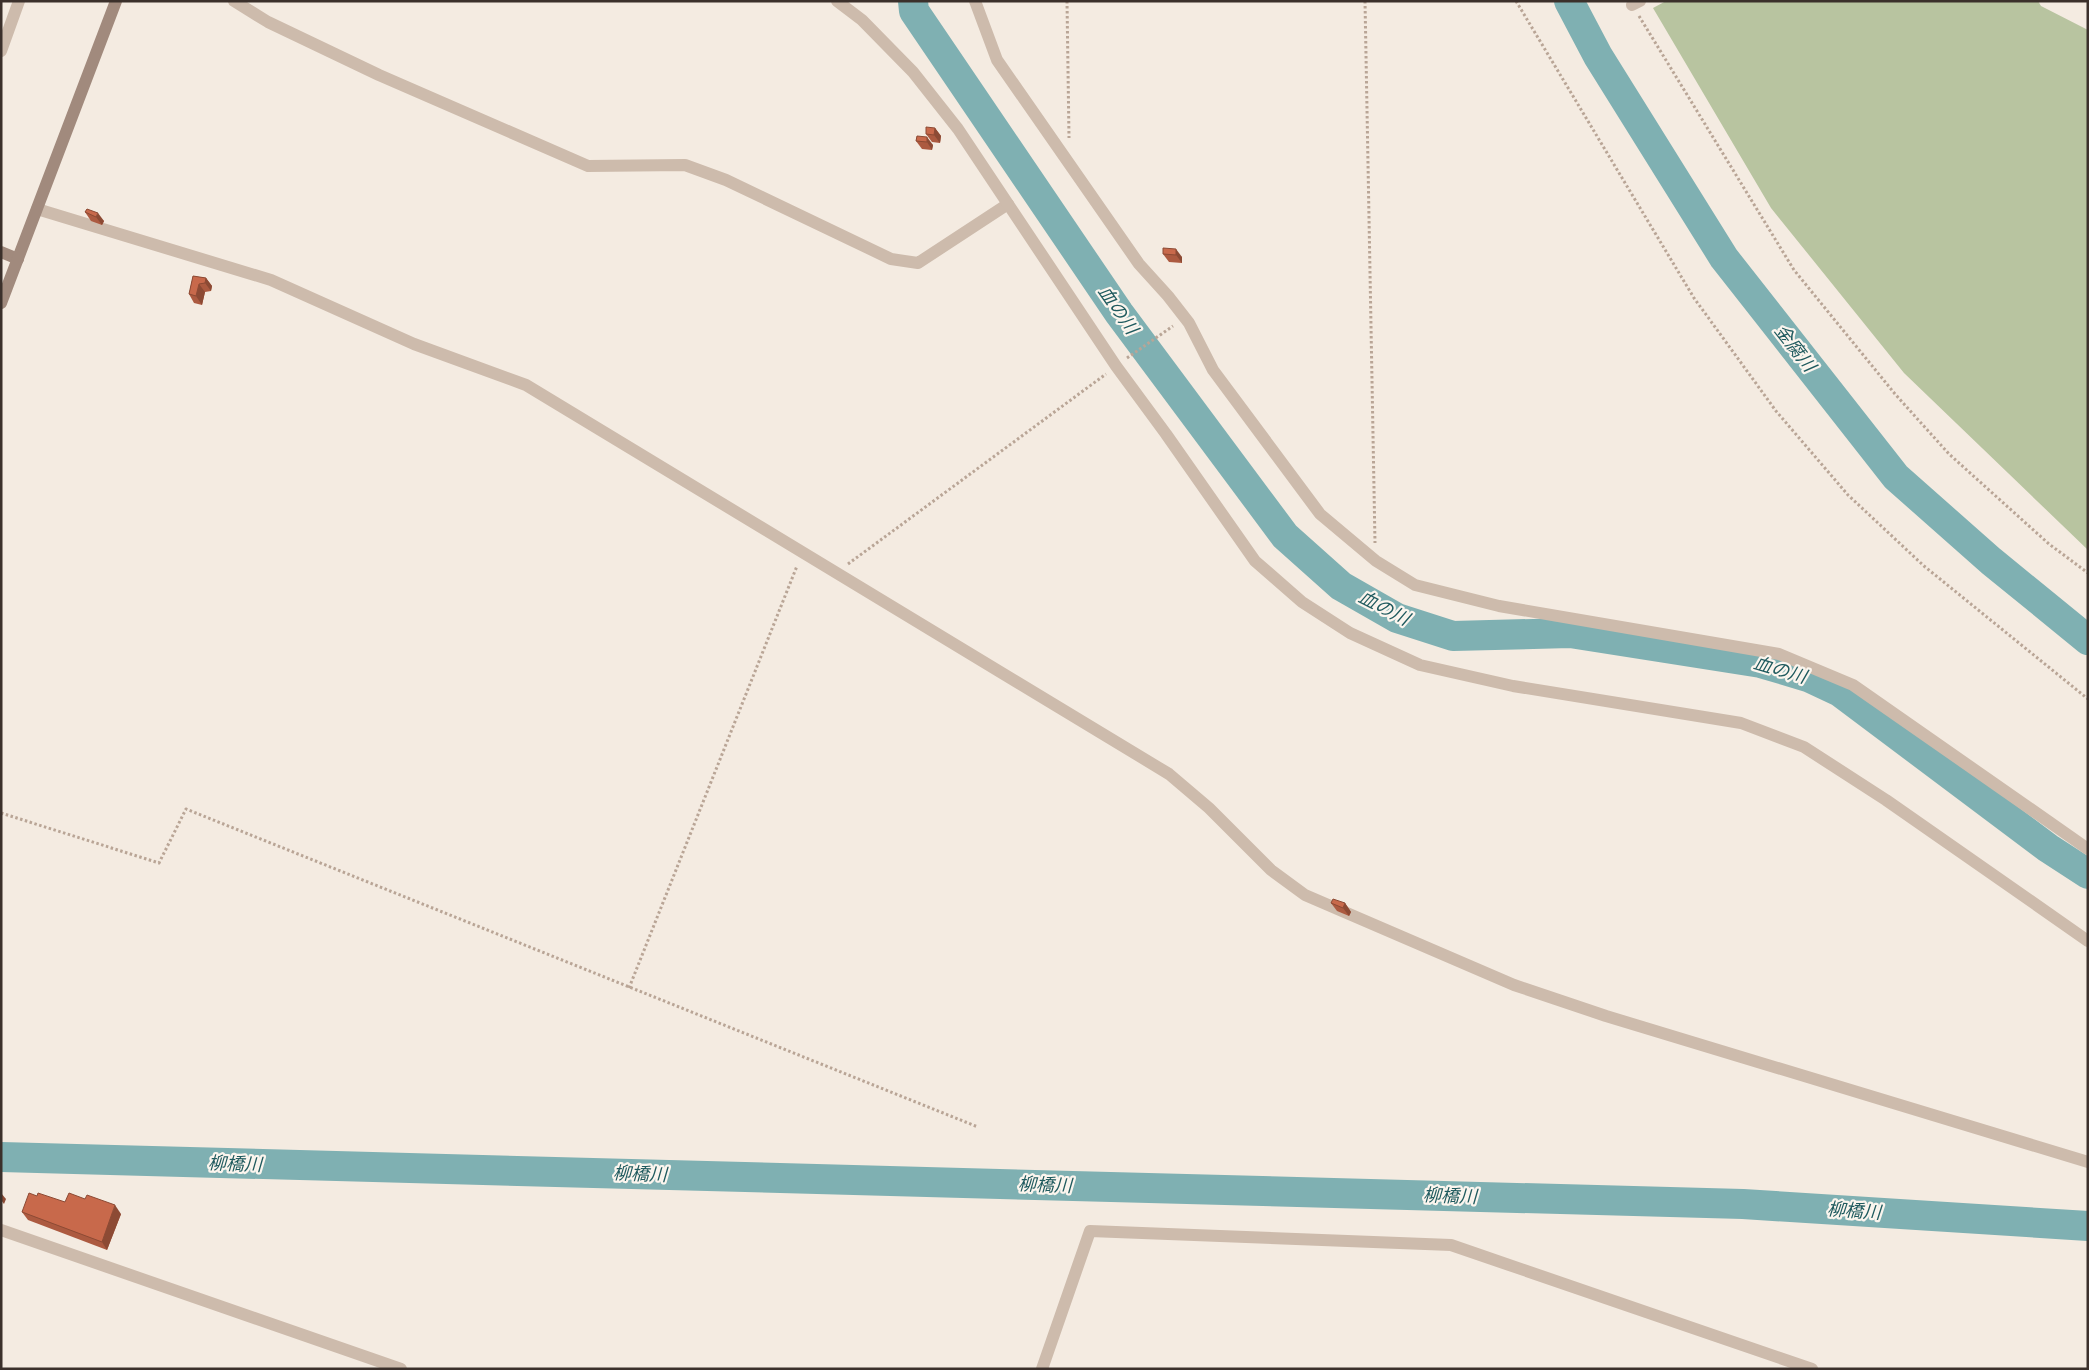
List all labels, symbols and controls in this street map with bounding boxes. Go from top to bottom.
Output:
water label: 血の川 [1094,282,1144,340]
water label: 金腐川 [1770,320,1822,378]
water label: 血の川 [1355,586,1415,631]
water label: 血の川 [1751,652,1811,689]
water label: 柳橋川 [208,1152,264,1176]
water label: 柳橋川 [613,1162,669,1186]
water label: 柳橋川 [1018,1173,1074,1197]
water label: 柳橋川 [1423,1184,1479,1208]
water label: 柳橋川 [1826,1198,1884,1224]

